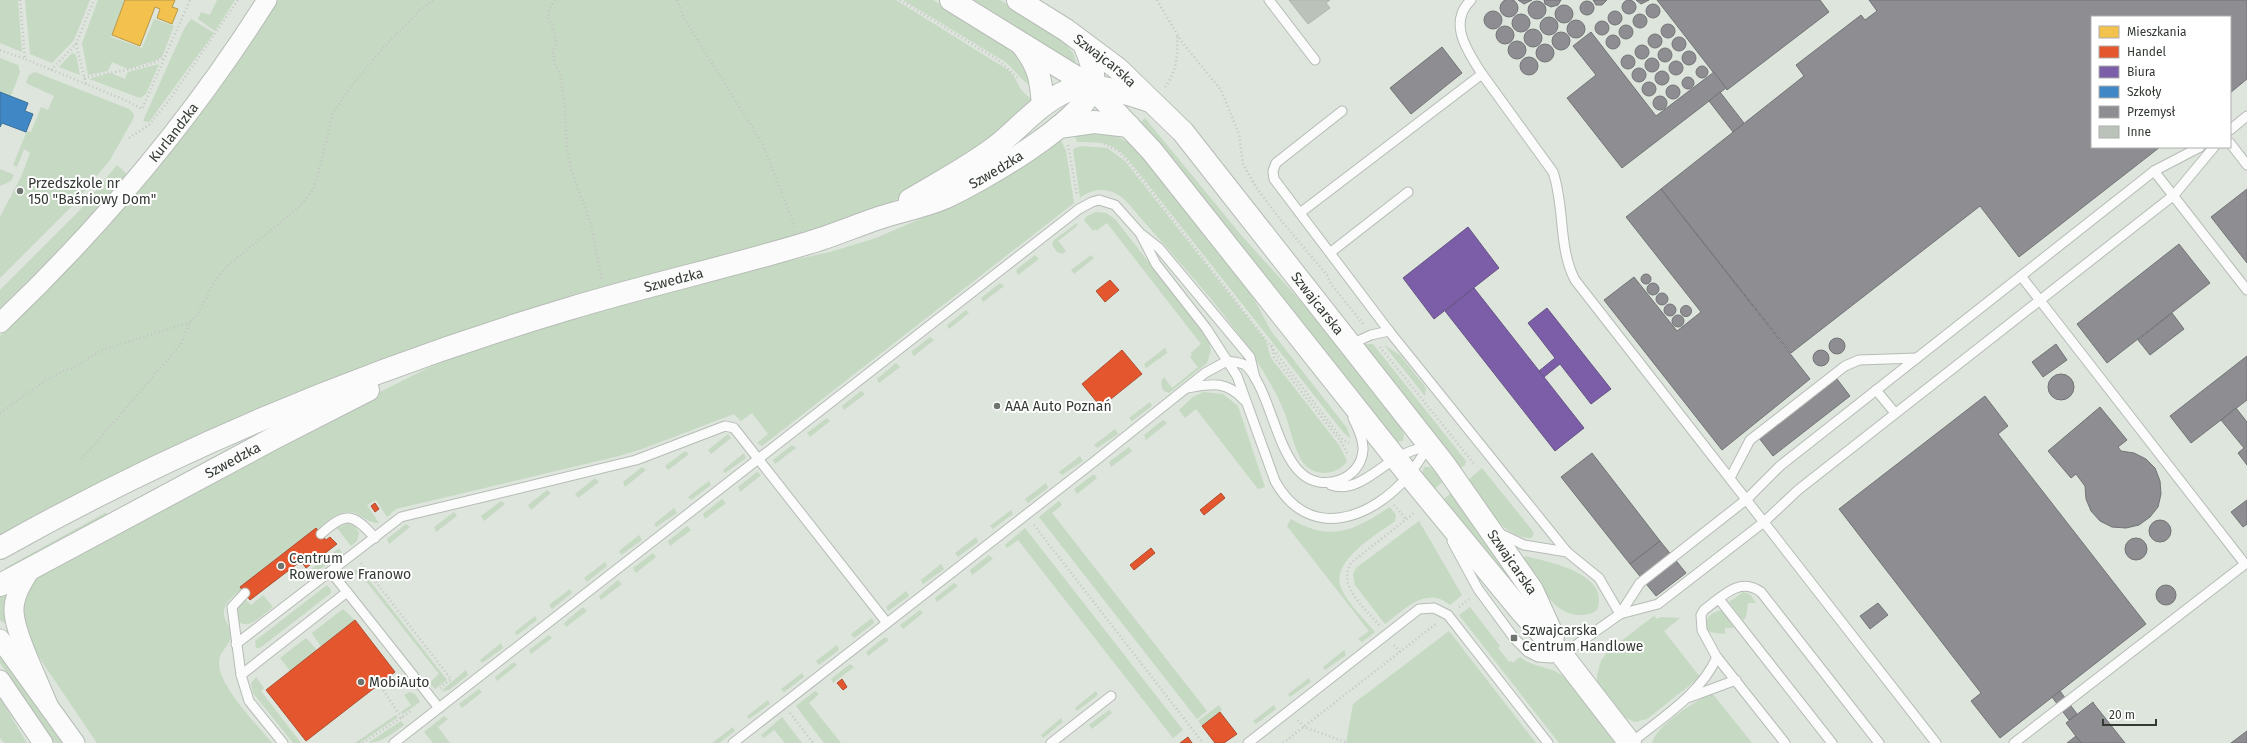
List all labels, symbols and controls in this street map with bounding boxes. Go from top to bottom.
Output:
legend [2091,16,2231,148]
text: Mieszkania [2127,25,2187,39]
street label: Szwajcarska [1070,30,1140,90]
text: Handel [2127,45,2166,59]
text: Biura [2127,65,2155,79]
text: Szkoły [2127,85,2161,99]
street label: Kurlandzka [145,99,202,165]
text: Przemysł [2127,105,2175,119]
text: Inne [2127,125,2151,139]
street label: Szwedzka [966,147,1026,192]
place label: Przedszkole nr 150 "Baśniowy Dom" [28,175,156,208]
marker: Przedszkole nr 150 "Baśniowy Dom" [15,186,25,196]
street label: Szwedzka [642,264,705,296]
street label: Szwajcarska [1288,268,1348,338]
place label: AAA Auto Poznań [1005,398,1112,415]
marker: AAA Auto Poznań [992,401,1002,411]
street label: Szwedzka [202,438,263,482]
street label: Szwajcarska [1484,526,1541,598]
place label: Centrum Rowerowe Franowo [289,550,411,583]
marker: Centrum Rowerowe Franowo [276,561,286,571]
place label: Szwajcarska Centrum Handlowe [1522,622,1643,655]
marker: Szwajcarska Centrum Handlowe [1509,633,1519,643]
place label: MobiAuto [369,674,430,691]
marker: MobiAuto [356,677,366,687]
scale bar [2103,701,2156,727]
text: 20 m [2109,708,2135,722]

